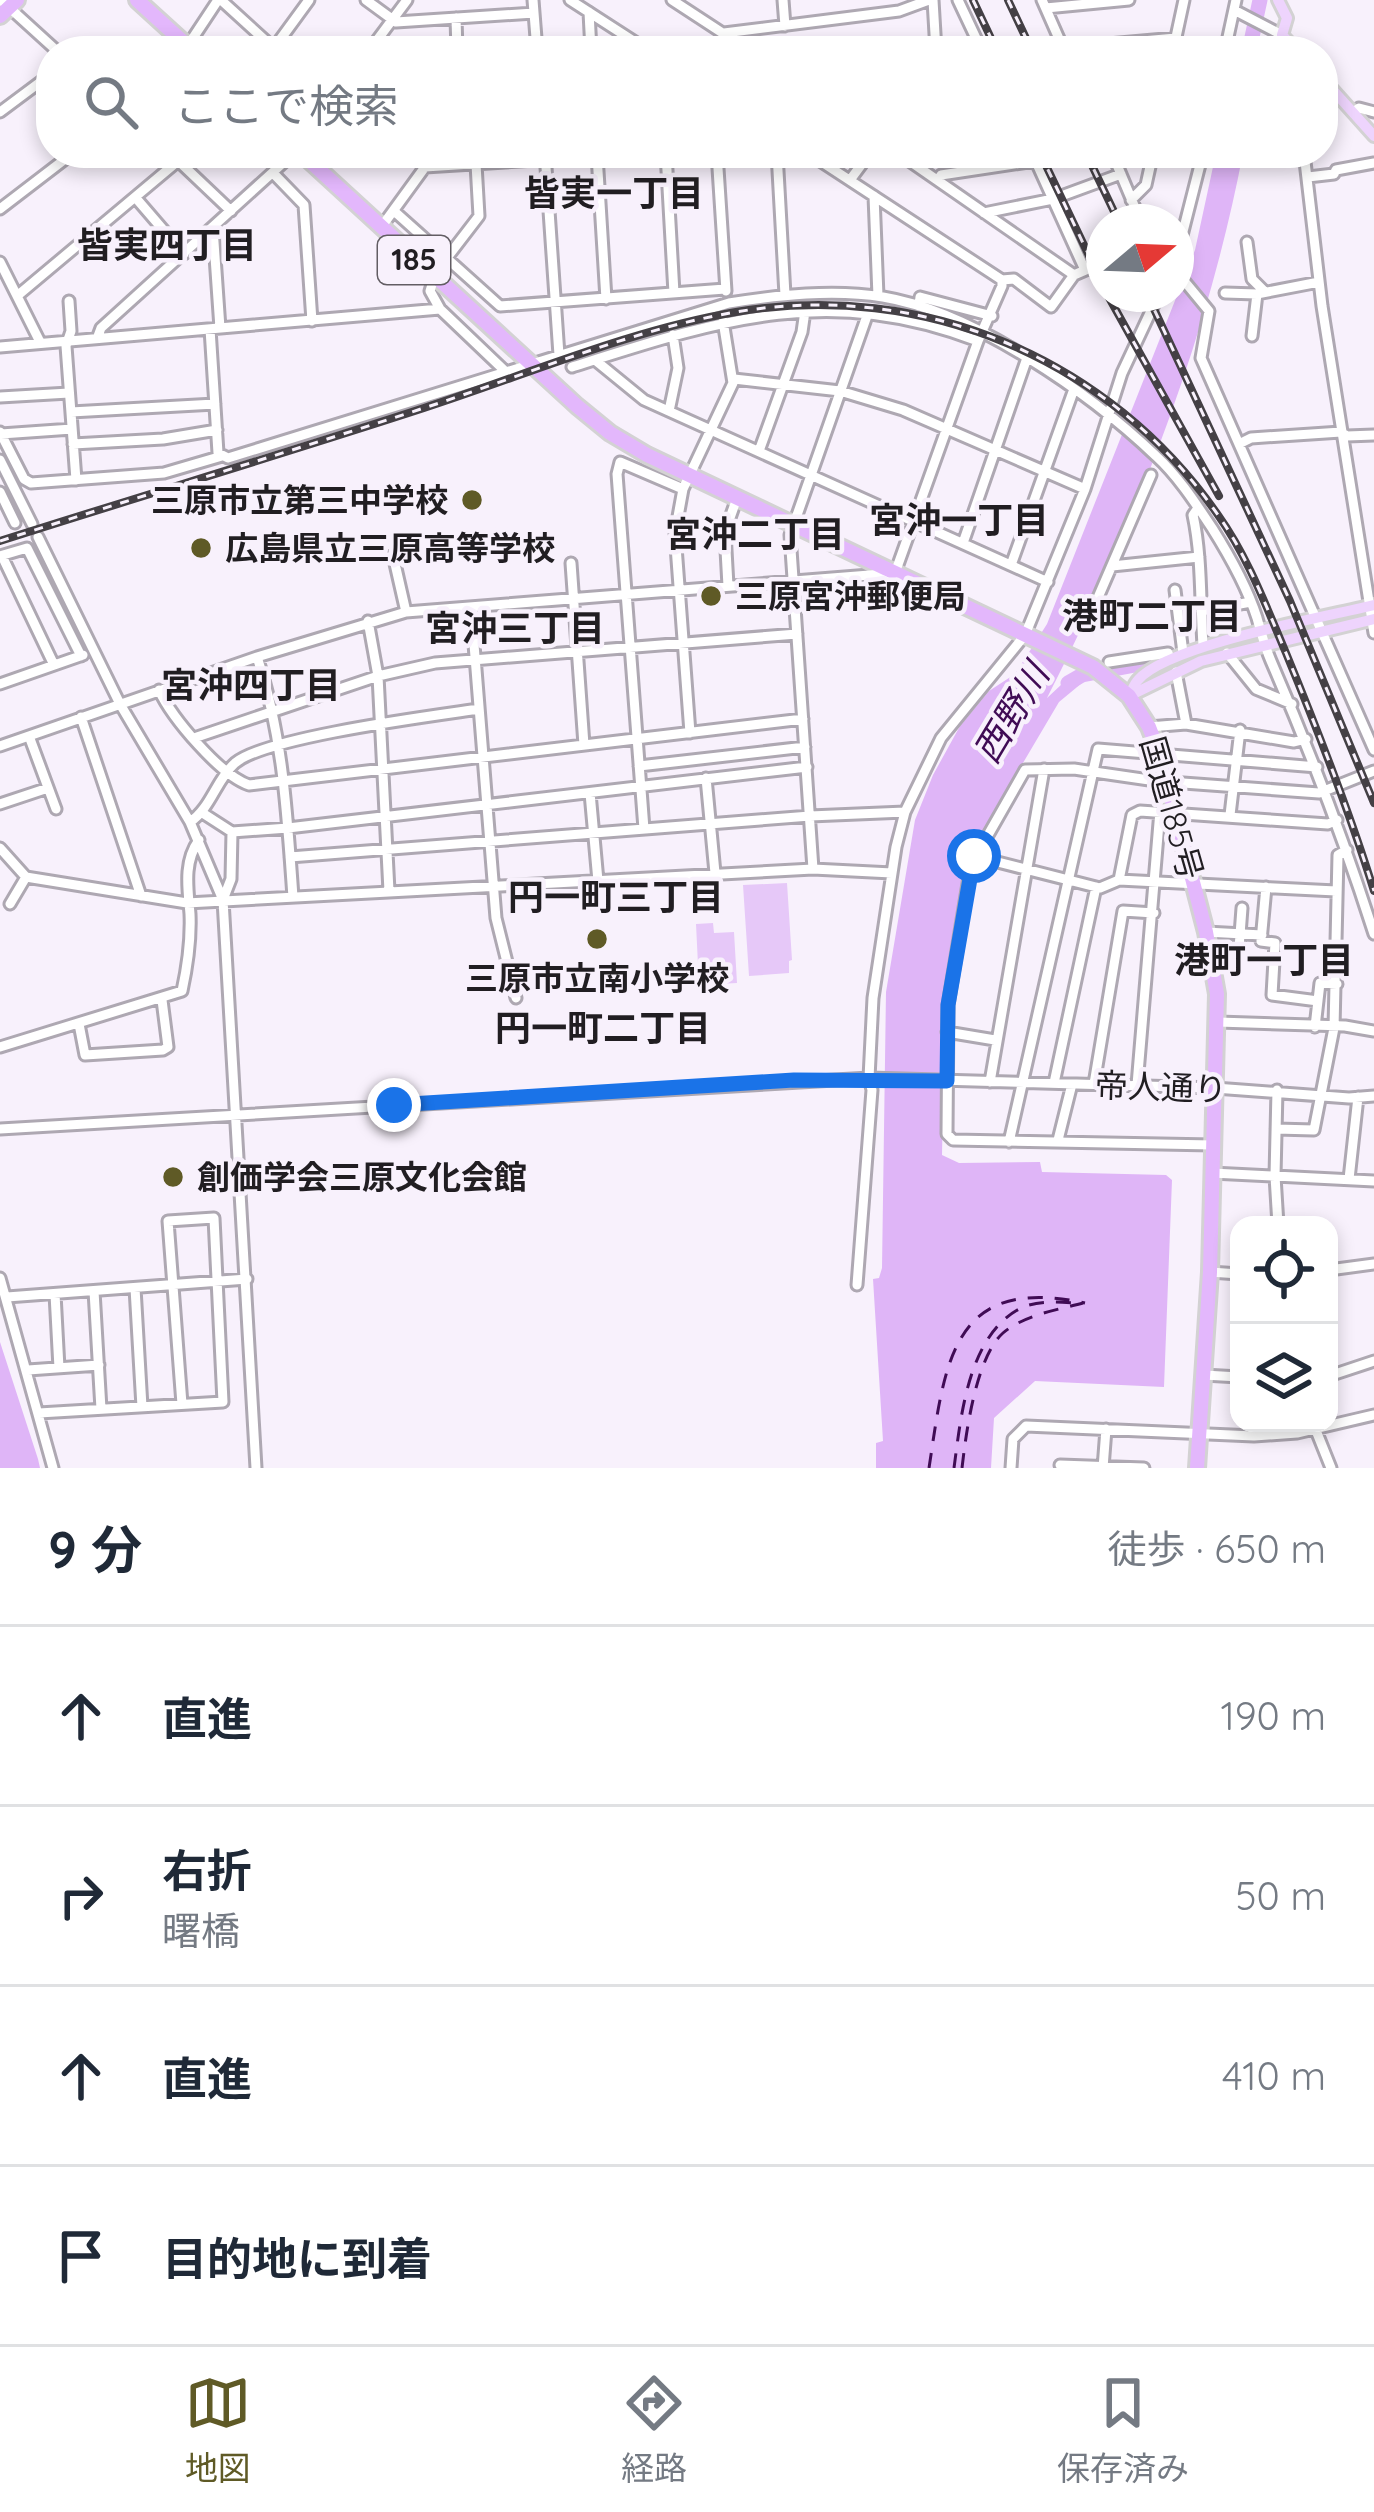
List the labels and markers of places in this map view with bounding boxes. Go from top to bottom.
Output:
place label: 三原市立第三中学校 [151,479,448,520]
marker: 三原市立第三中学校 [459,487,485,513]
place label: 広島県立三原高等学校 [225,527,555,568]
marker: 広島県立三原高等学校 [188,535,214,561]
place label: 三原宮沖郵便局 [735,575,966,616]
marker: 三原宮沖郵便局 [698,583,724,609]
marker: 三原市立南小学校 [584,926,610,952]
place label: 三原市立南小学校 [465,957,729,998]
place label: 創価学会三原文化会館 [197,1156,527,1197]
marker: 創価学会三原文化会館 [160,1164,186,1190]

